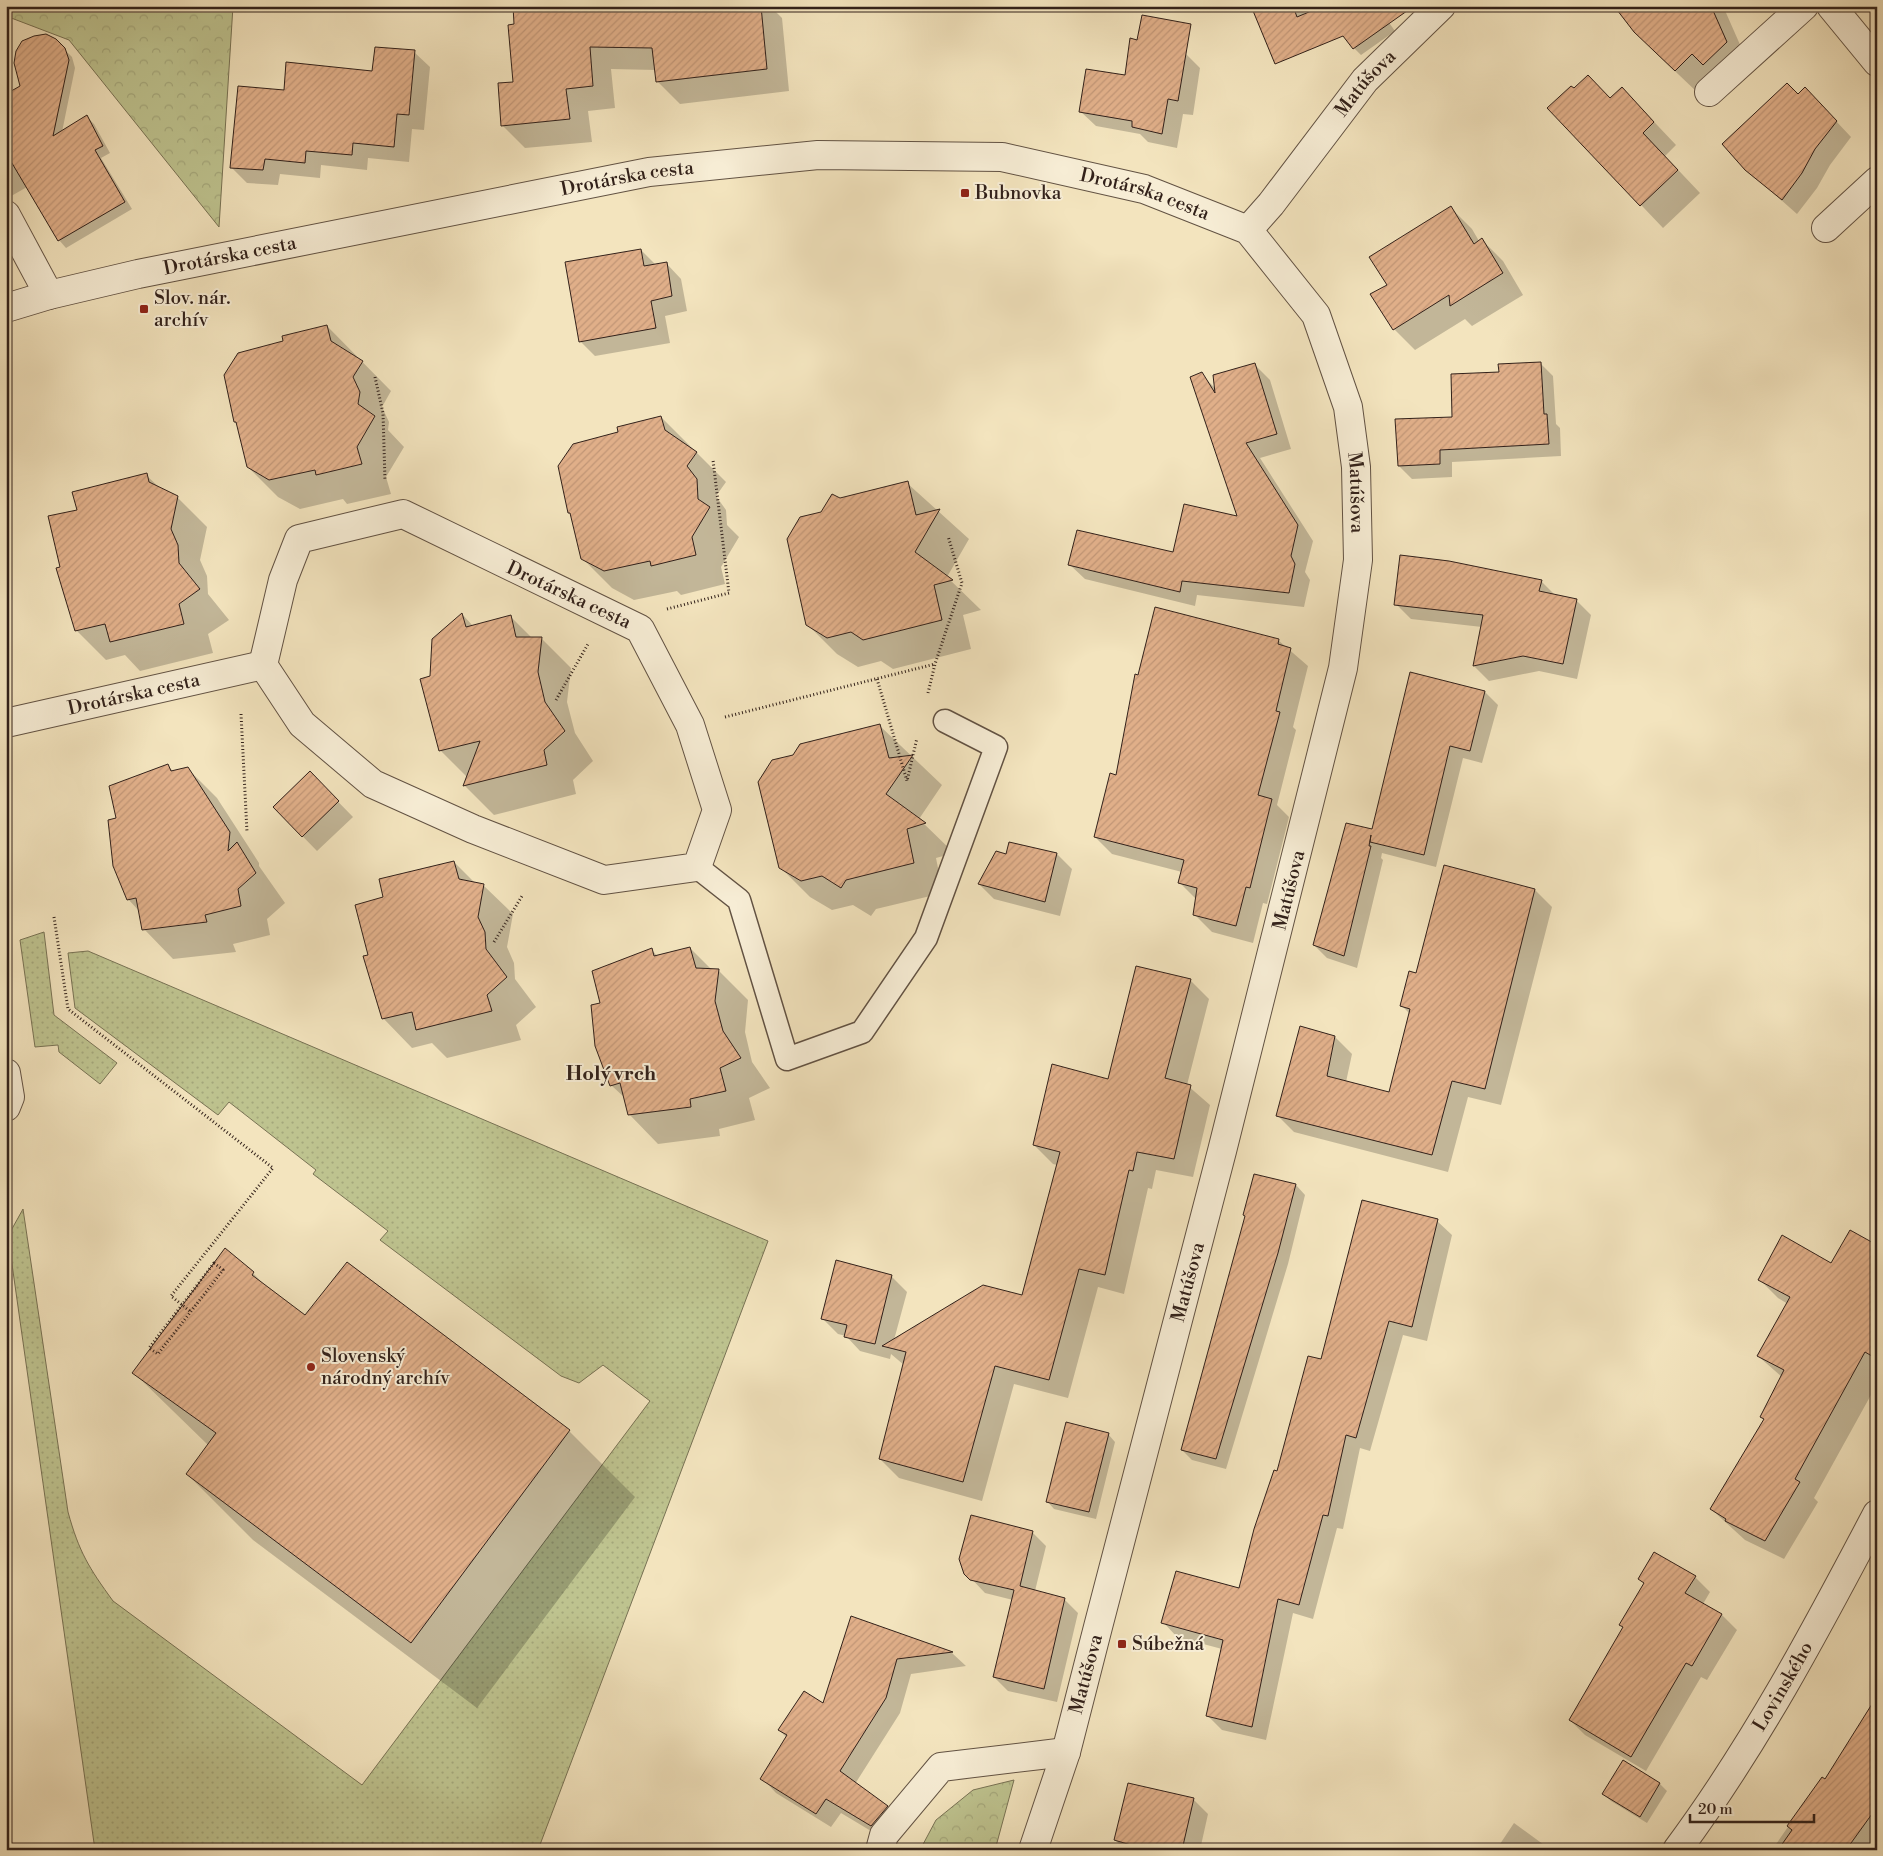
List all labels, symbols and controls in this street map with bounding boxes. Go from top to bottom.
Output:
street label: Matúšova [1329,44,1401,122]
street label: Drotárska cesta [558,156,695,201]
street label: Drotárska cesta [1078,163,1213,226]
place label: Bubnovka [974,181,1062,205]
marker: Bubnovka [959,187,971,199]
street label: Drotárska cesta [161,231,299,281]
place label: Slov. nár. archív [154,286,231,332]
marker: Slov. nár. archív [138,303,150,315]
street label: Matúšova [1342,450,1369,534]
street label: Drotárska cesta [503,556,636,635]
street label: Drotárska cesta [65,668,203,721]
street label: Matúšova [1267,847,1311,932]
district label: Holý vrch [566,1062,657,1087]
street label: Matúšova [1166,1239,1210,1325]
place label: Slovenský národný archív [321,1344,450,1390]
marker: Slovenský národný archív [305,1361,317,1373]
street label: Matúšova [1064,1631,1108,1717]
place label: Súbežná [1132,1632,1205,1656]
street label: Lovinského [1747,1637,1818,1736]
marker: Súbežná [1116,1638,1128,1650]
scale bar [1690,1791,1814,1823]
text: 20 m [1698,1800,1733,1819]

